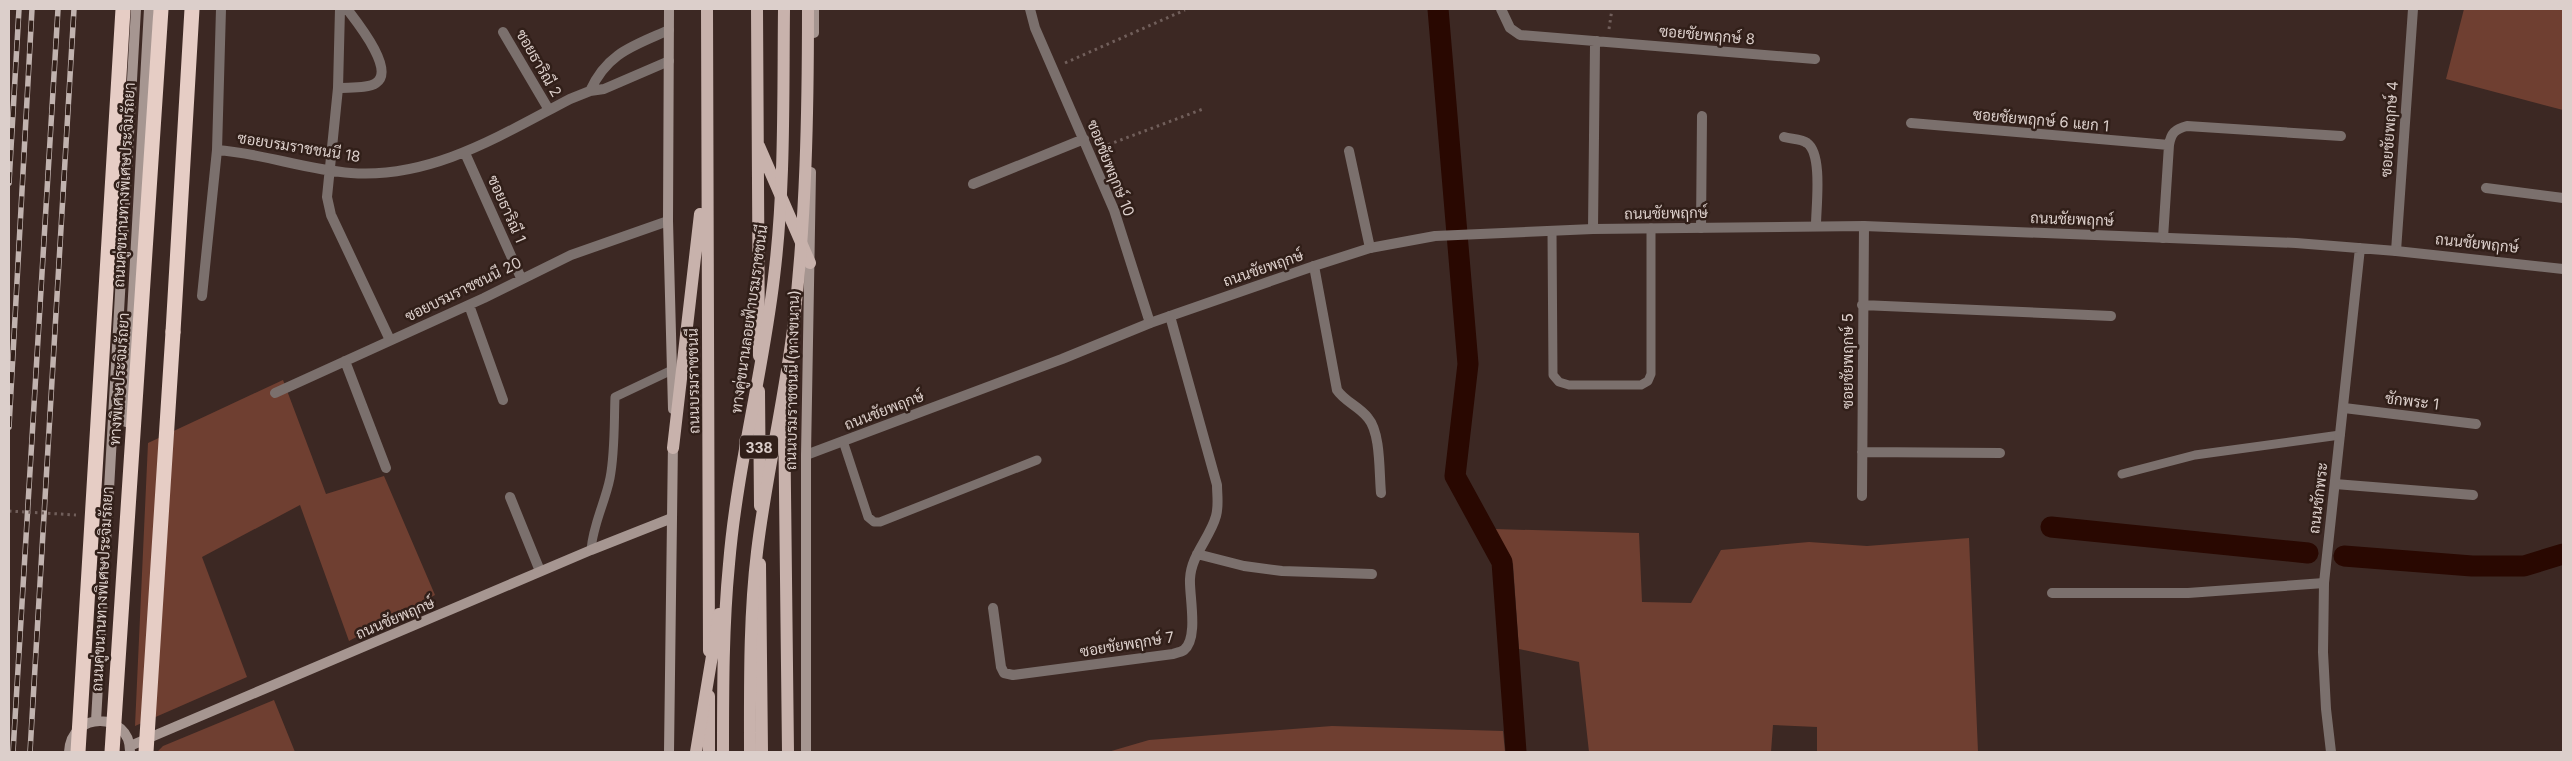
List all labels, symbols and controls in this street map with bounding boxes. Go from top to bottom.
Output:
street label: ซอยชัยพฤกษ์ 8 [1658,21,1756,49]
street label: ซอยธาริณี 2 [512,26,566,100]
street label: ซอยชัยพฤกษ์ 4 [2376,80,2402,178]
street label: ถนนคู่ขนานทางพิเศษประจิมรัถยา [109,82,140,288]
street label: ซอยชัยพฤกษ์ 6 แยก 1 [1972,105,2110,135]
street label: ซอยชัยพฤกษ์ 10 [1083,117,1139,219]
street label: ซอยบรมราชชนนี 18 [236,128,362,166]
street label: ซอยธาริณี 1 [484,172,530,246]
street label: ถนนชัยพฤกษ์ [1624,203,1709,223]
street label: ถนนชัยพฤกษ์ [2030,208,2115,230]
street label: ทางคู่ขนานลอยฟ้าบรมราชชนนี [726,223,773,415]
street label: ถนนชัยพฤกษ์ [2434,229,2521,257]
street label: ถนนชัยพฤกษ์ [1220,245,1307,291]
street label: ซอยบรมราชชนนี 20 [402,253,524,325]
street label: ถนนบรมราชชนนี (ทางขนาน) [781,290,803,470]
street label: ทางพิเศษประจิมรัถยา [105,312,133,446]
street label: ซอยชัยพฤกษ์ 5 [1838,313,1857,409]
street label: ถนนบรมราชชนนี [683,328,703,434]
street label: ถนนชัยพฤกษ์ [841,386,927,434]
street label: ชักพระ 1 [2384,388,2440,414]
road number: 338 [740,436,778,458]
street label: ถนนชักพระ [2304,461,2332,535]
street label: ถนนคู่ขนานทางพิเศษประจิมรัถยา [87,486,118,692]
street label: ถนนชัยพฤกษ์ [353,593,438,643]
street label: ซอยชัยพฤกษ์ 7 [1078,627,1176,661]

